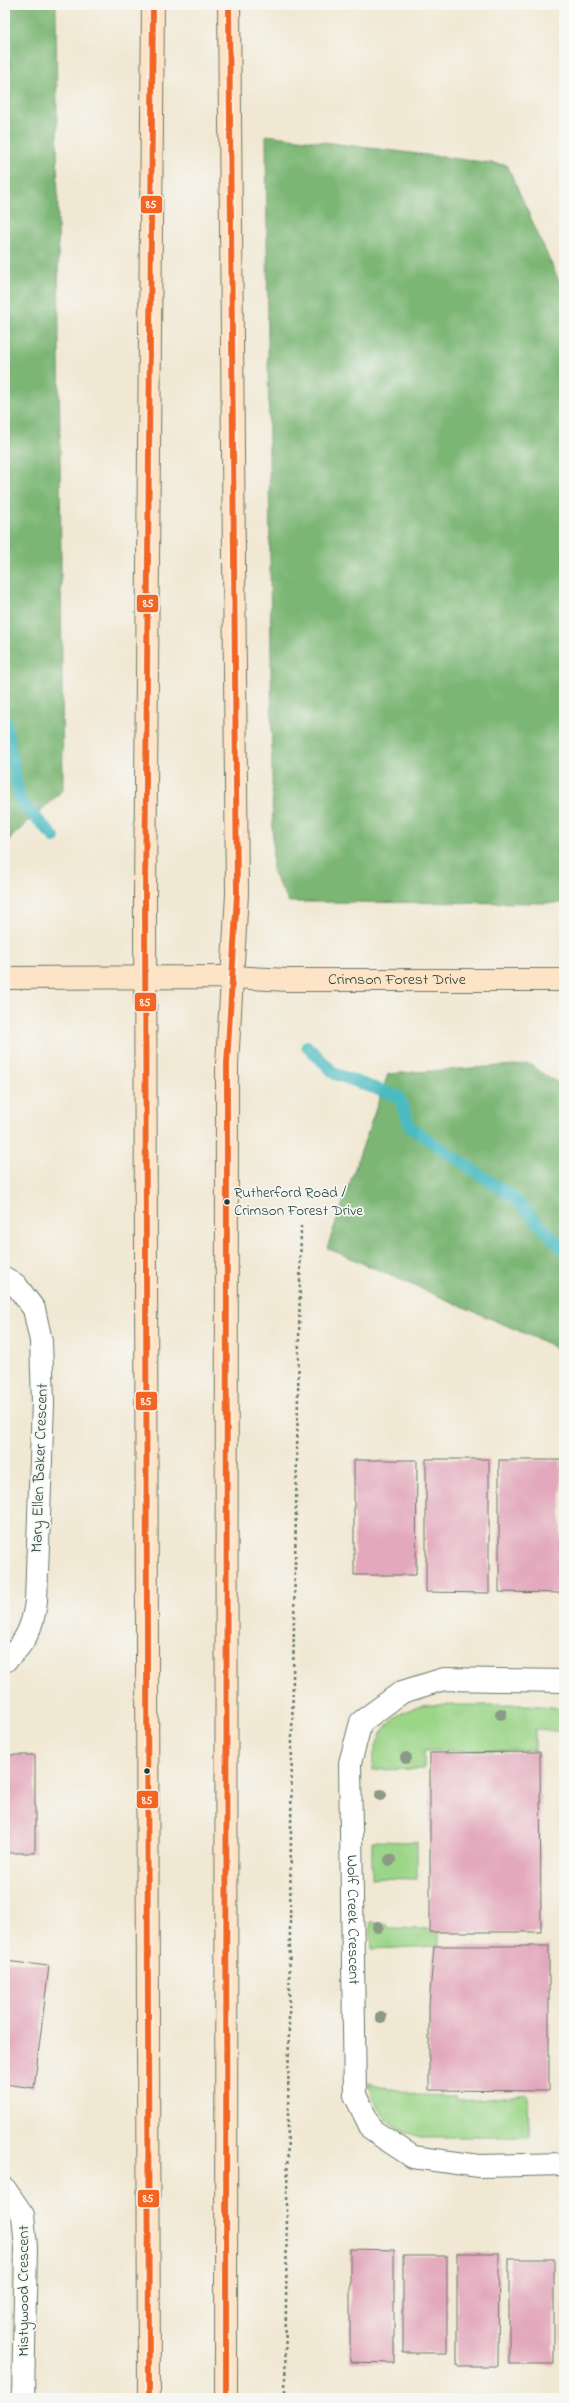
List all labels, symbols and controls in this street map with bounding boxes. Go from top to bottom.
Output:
line badge: 85 [140,195,163,214]
text: 85 [145,197,157,213]
line badge: 85 [136,594,159,613]
text: 85 [142,596,154,612]
street label: Crimson Forest Drive [328,968,467,992]
line badge: 85 [134,992,157,1012]
text: 85 [139,995,151,1011]
place label: Rutherford Road / Crimson Forest Drive [234,1182,363,1222]
marker: Rutherford Road / Crimson Forest Drive [222,1197,232,1207]
street label: Mary Ellen Baker Crescent [25,1382,55,1553]
line badge: 85 [135,1391,158,1411]
text: 85 [140,1394,152,1410]
unlabelled marker [142,1766,152,1776]
line badge: 85 [136,1790,159,1809]
text: 85 [141,1793,153,1809]
street label: Wolf Creek Crescent [339,1854,365,1986]
line badge: 85 [137,2189,160,2208]
text: 85 [142,2191,154,2207]
street label: Mistywood Crescent [12,2225,36,2357]

